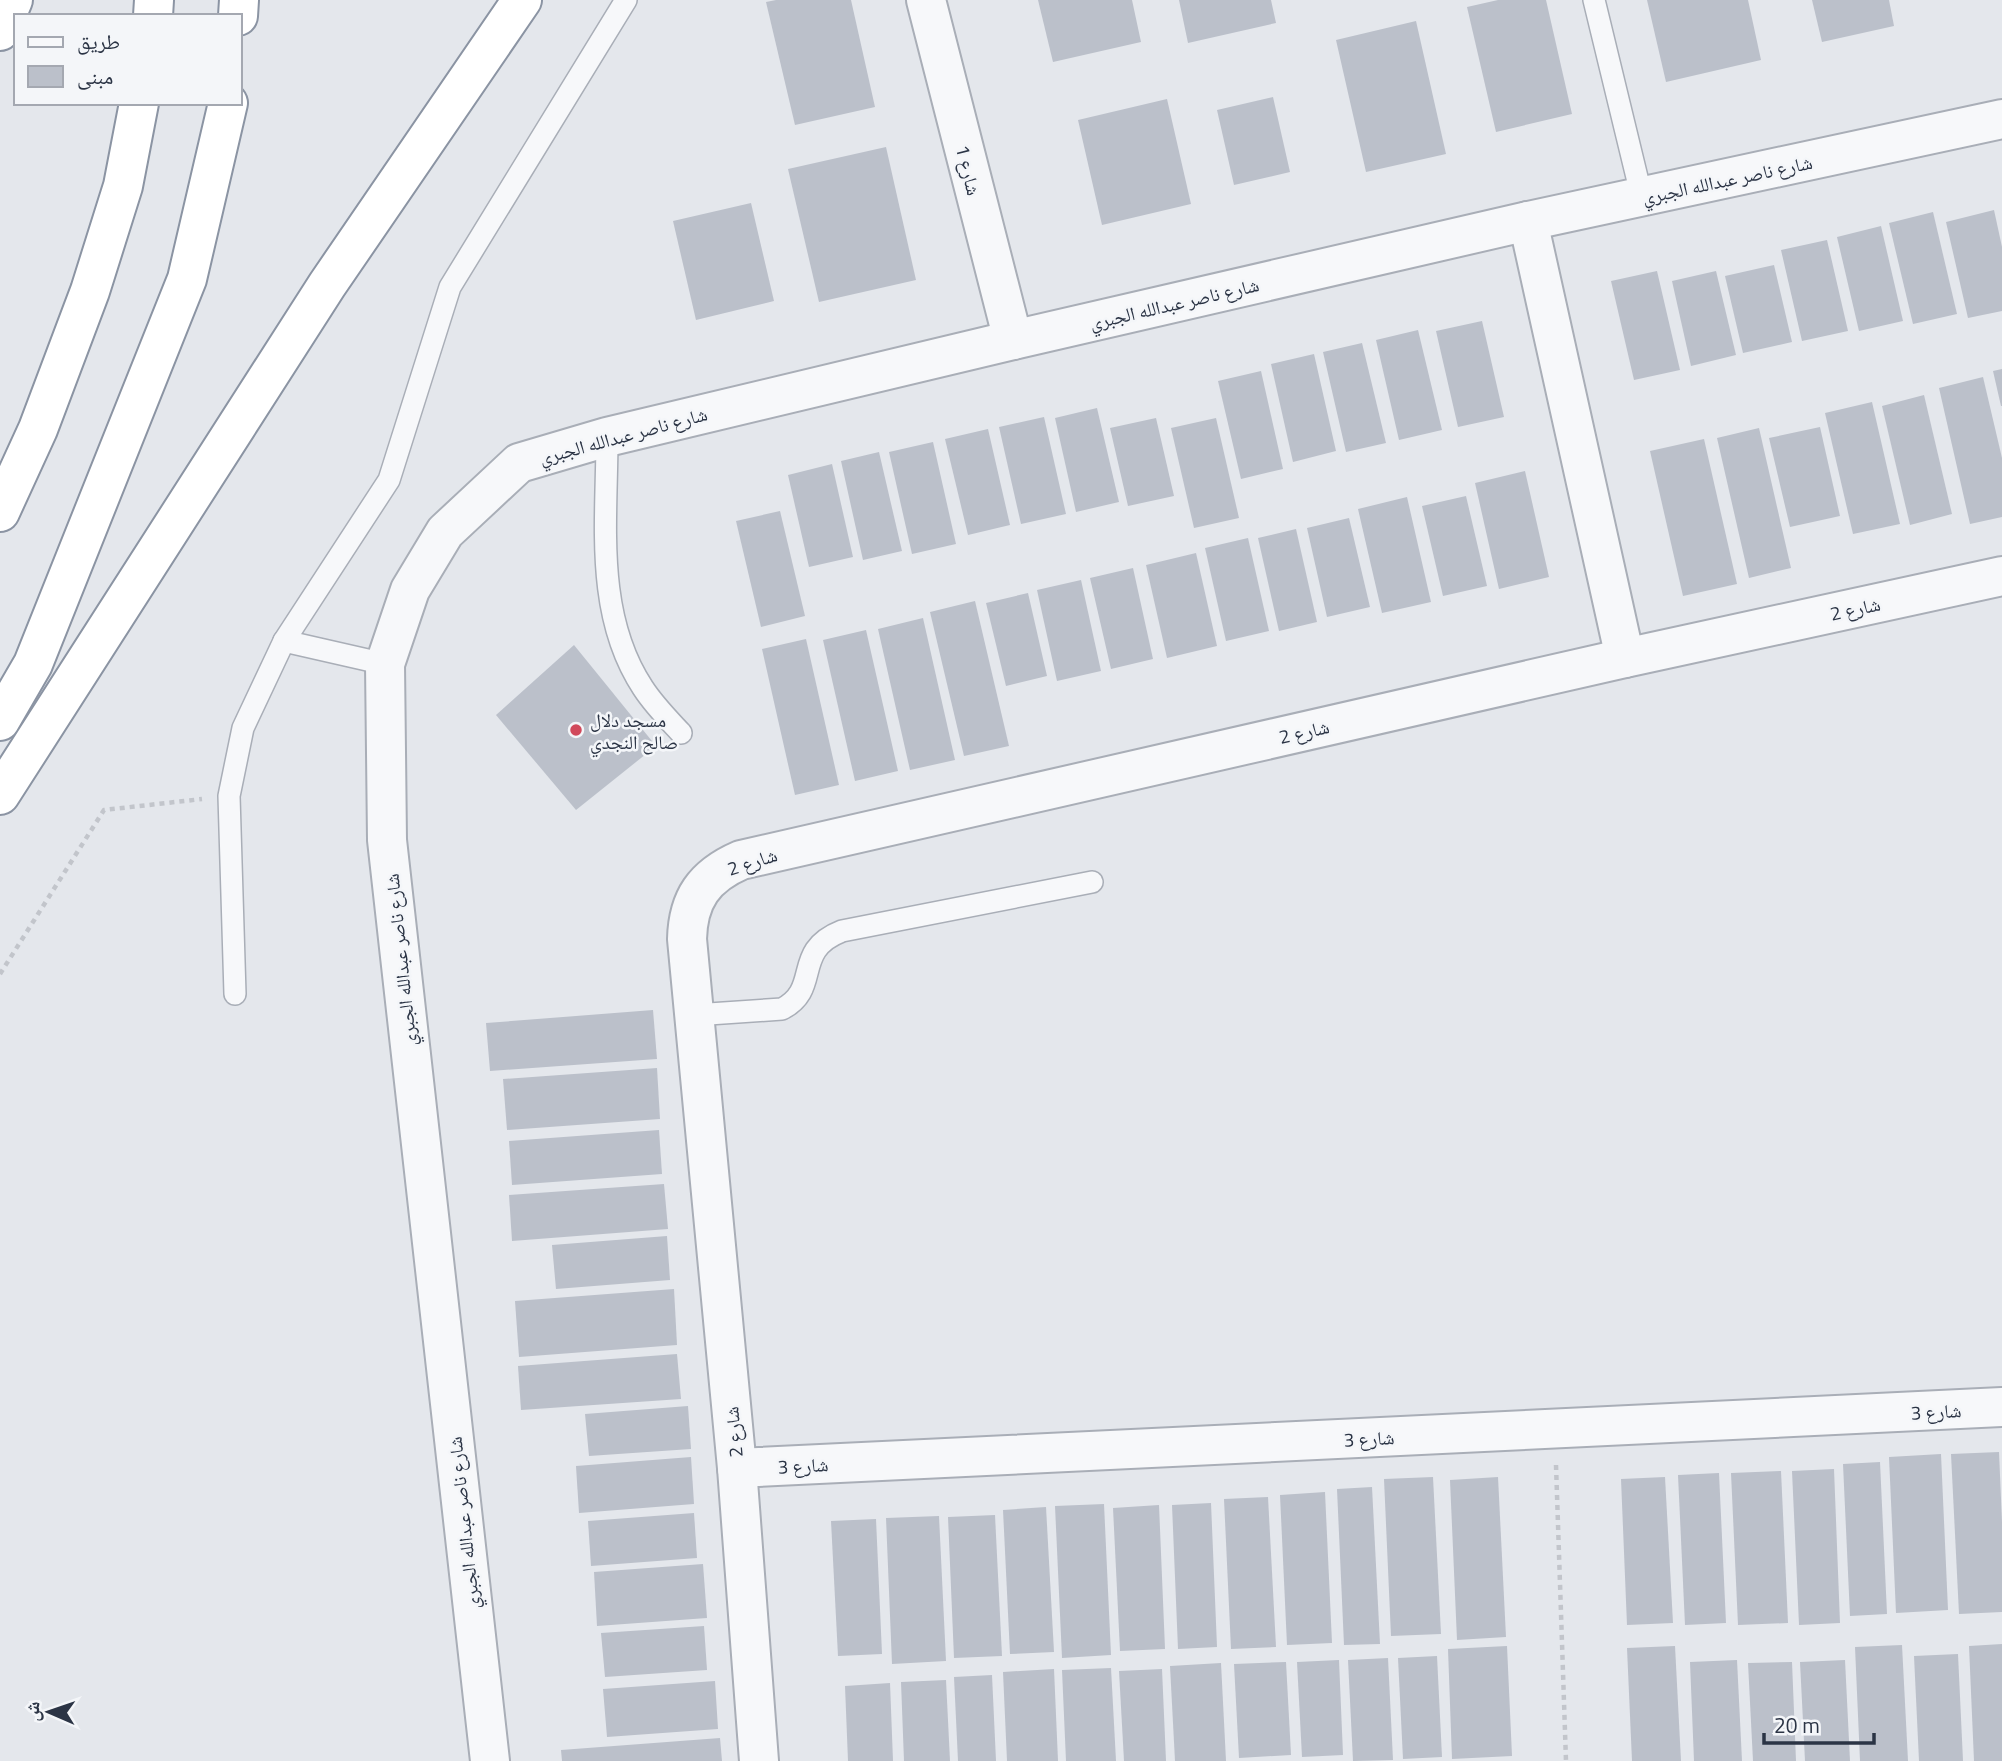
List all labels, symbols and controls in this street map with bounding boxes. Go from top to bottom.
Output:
legend [14,14,242,105]
text: طريق [77,25,120,57]
text: مبنى [77,60,113,92]
street label: شارع 1 [949,142,989,198]
street label: شارع ناصر عبدالله الجبري [1639,147,1815,213]
street label: شارع ناصر عبدالله الجبري [1086,269,1262,338]
street label: شارع ناصر عبدالله الجبري [535,399,711,473]
street label: شارع 2 [1827,589,1883,627]
place label: مسجد دلال صالح النجدي [590,705,678,757]
street label: شارع 2 [1276,711,1332,751]
marker: مسجد دلال صالح النجدي [568,722,584,738]
street label: شارع 2 [723,839,781,883]
street label: شارع ناصر عبدالله الجبري [377,872,425,1048]
street label: شارع 3 [1910,1395,1962,1427]
street label: شارع 2 [716,1405,750,1459]
street label: شارع 3 [1343,1422,1395,1454]
street label: شارع ناصر عبدالله الجبري [440,1435,488,1611]
street label: شارع 3 [777,1449,829,1481]
north arrow [14,1677,84,1747]
text: ش [17,1701,46,1722]
scale bar [1764,1702,1874,1746]
text: 20 m [1774,1709,1820,1741]

